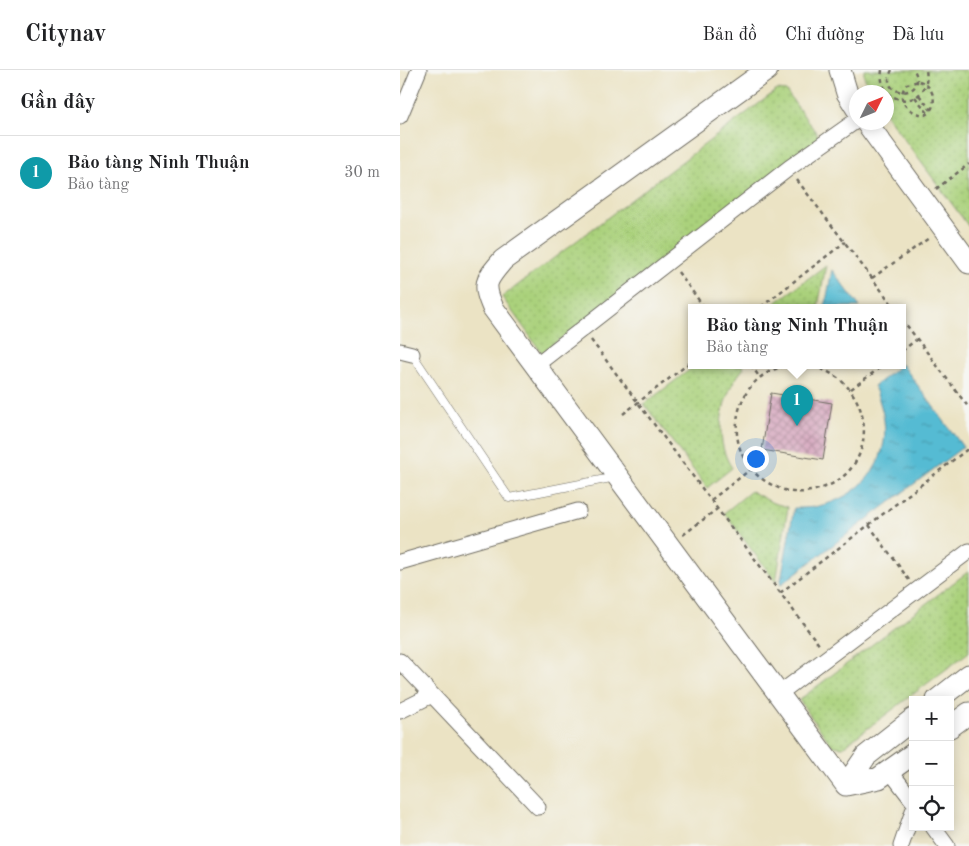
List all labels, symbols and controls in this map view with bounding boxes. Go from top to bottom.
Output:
text: Citynav [25,23,106,47]
text: Bản đồ [703,26,757,44]
text: Chỉ đường [785,26,864,44]
text: Đã lưu [892,26,944,44]
north arrow [849,85,894,130]
text: Gần đây [20,92,96,113]
text: Bảo tàng Ninh Thuận [67,154,250,173]
text: 1 [31,165,41,181]
text: 30 m [344,165,380,181]
text: Bảo tàng [67,177,129,193]
popup [688,304,906,369]
text: Bảo tàng Ninh Thuận [706,317,888,336]
text: Bảo tàng [706,340,768,356]
pin: 1 [781,385,813,426]
your location [743,446,769,472]
map controls [909,696,954,831]
button: + [909,696,954,741]
button: − [909,741,954,786]
button: locate [909,786,954,831]

